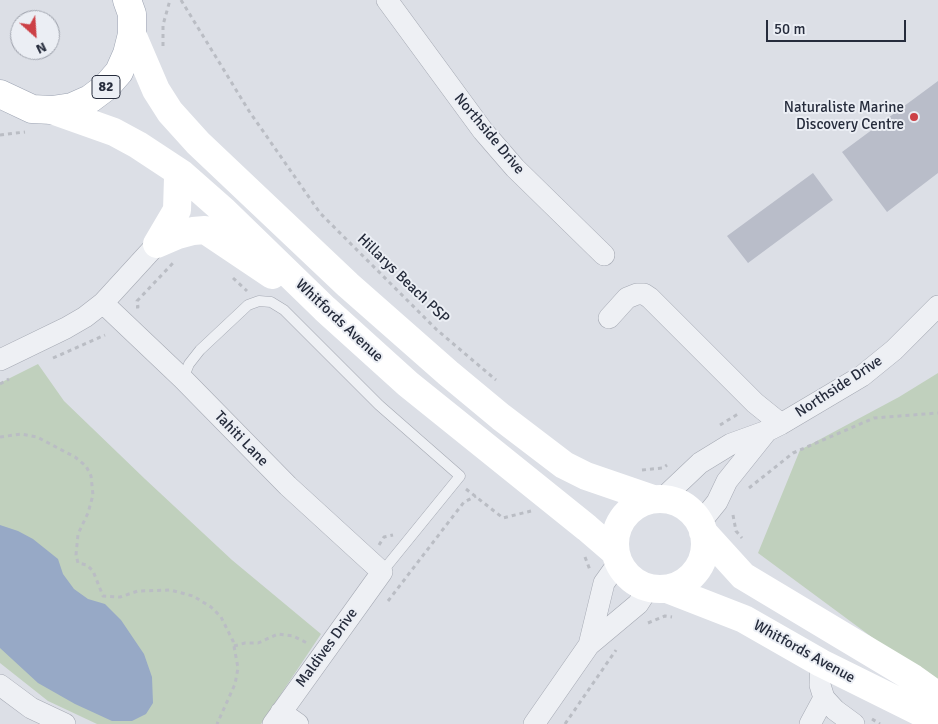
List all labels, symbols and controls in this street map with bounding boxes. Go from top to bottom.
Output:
north arrow [10,10,60,60]
scale bar [768,10,908,42]
text: 50 m [774,20,805,38]
text: N [33,38,49,58]
road number: 82 [92,75,120,98]
street label: Northside Drive [450,90,528,178]
place label: Naturaliste Marine Discovery Centre [784,99,904,134]
marker: Naturaliste Marine Discovery Centre [908,111,920,123]
street label: Hillarys Beach PSP [353,230,453,328]
street label: Whitfords Avenue [291,276,387,366]
street label: Northside Drive [792,352,886,422]
street label: Tahiti Lane [210,408,272,470]
street label: Maldives Drive [292,605,362,691]
street label: Whitfords Avenue [750,617,858,687]

